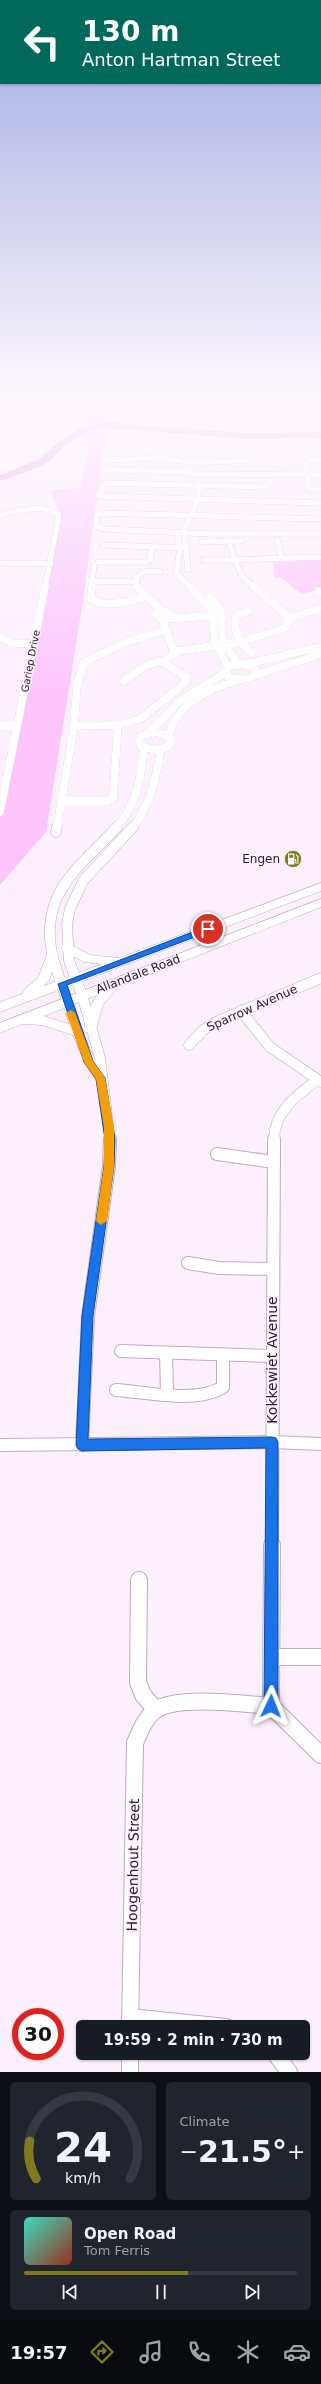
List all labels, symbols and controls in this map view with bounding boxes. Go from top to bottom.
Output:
text: 130 m [82,15,179,48]
icon: left [16,16,68,68]
text: Anton Hartman Street [82,49,280,70]
street label: Gariep Drive [19,629,42,693]
fuel station icon: Engen [283,849,303,869]
place label: Engen [242,852,280,866]
pin [191,912,225,946]
icon: arrive [197,918,219,940]
street label: Allandale Road [94,951,182,997]
street label: Sparrow Avenue [205,982,299,1034]
street label: Kokkewiet Avenue [264,1296,280,1424]
position arrow [250,1685,292,1727]
street label: Hoogenhout Street [124,1798,142,1932]
speed limit sign: 30 [12,2008,64,2060]
text: 19:59 · 2 min · 730 m [103,2031,283,2049]
text: Climate [180,2114,230,2129]
text: 24 [54,2123,112,2172]
text: 21.5° [198,2134,287,2169]
text: − [180,2139,198,2164]
text: + [287,2139,305,2164]
text: km/h [65,2170,101,2186]
text: Open Road [84,2225,176,2243]
text: Tom Ferris [84,2243,150,2258]
icon: previous [59,2281,81,2303]
icon: pause [150,2281,172,2303]
icon: next [241,2281,263,2303]
icon: directions [88,2338,116,2366]
icon: music [137,2338,165,2366]
icon: phone [185,2338,213,2366]
icon: climate [234,2338,262,2366]
icon: car [283,2338,311,2366]
text: 19:57 [10,2342,68,2363]

